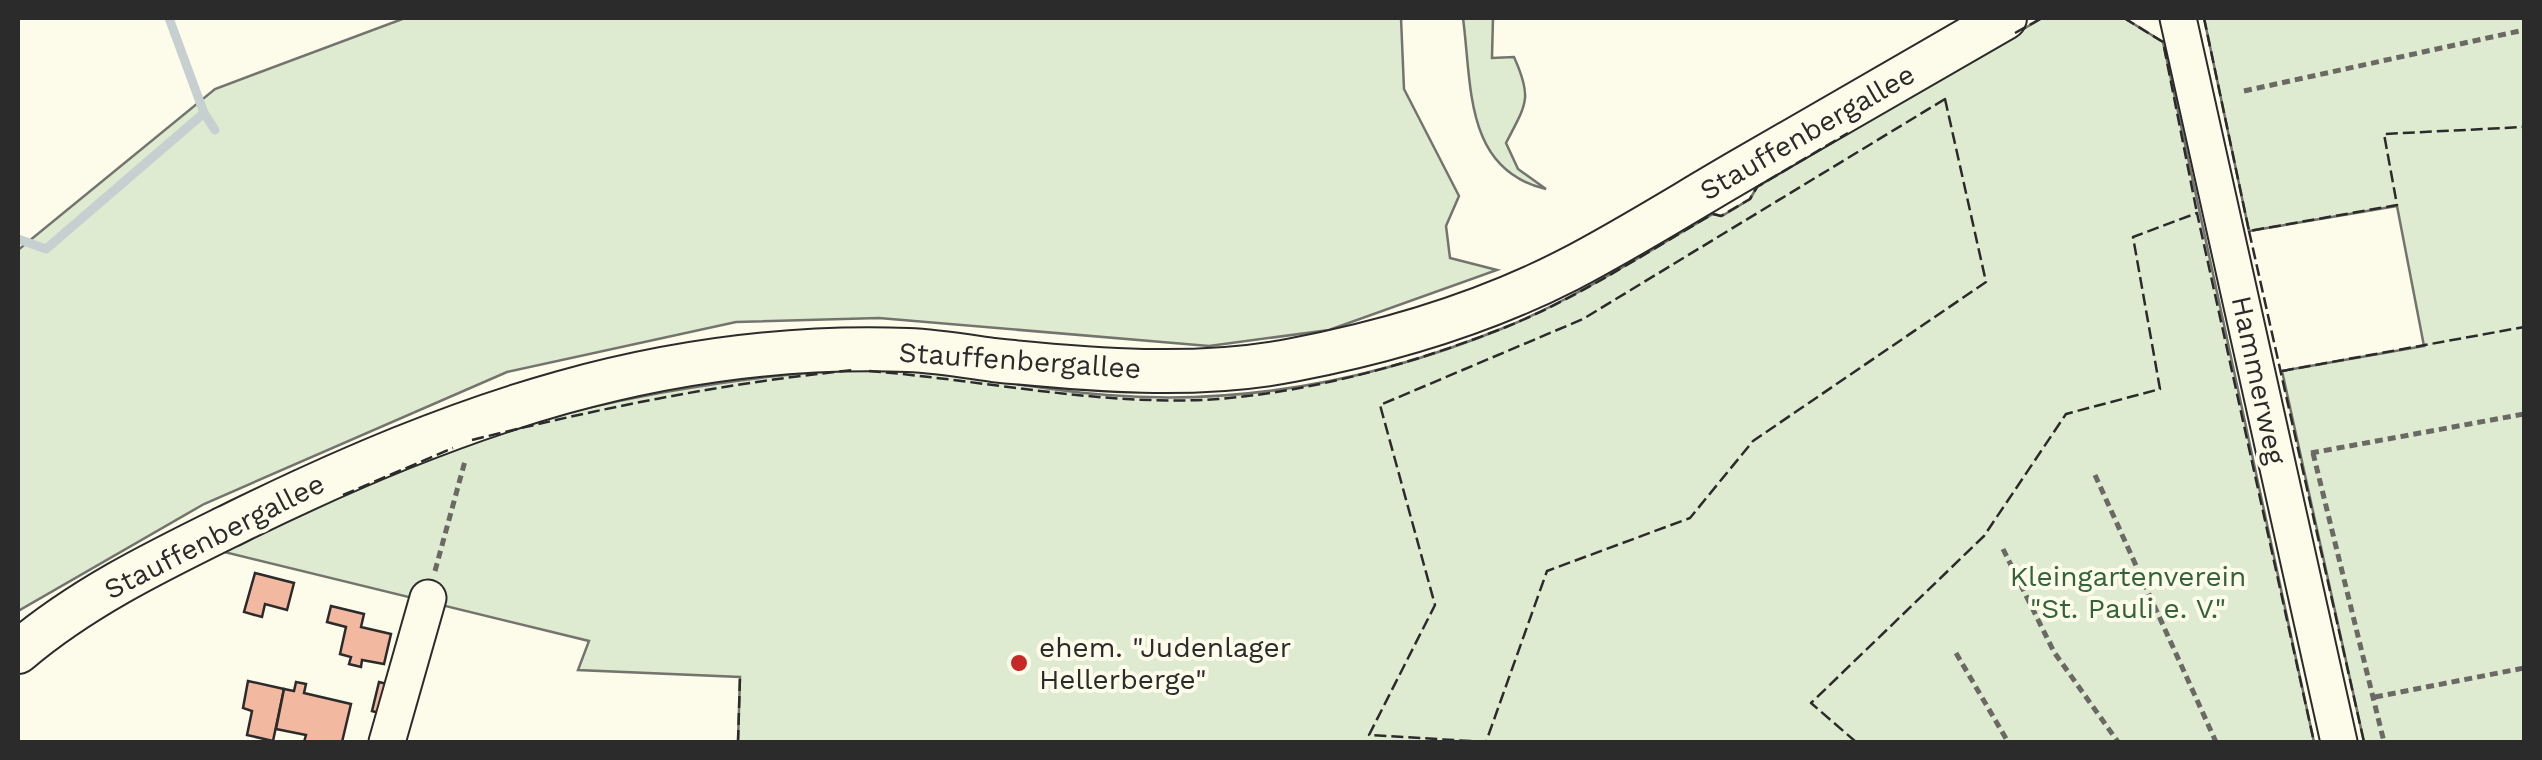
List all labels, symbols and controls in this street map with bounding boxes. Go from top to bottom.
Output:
street label: Stauffenbergallee [1694,58,1921,207]
street label: Hammerweg [2225,293,2292,467]
street label: Stauffenbergallee [898,336,1142,385]
street label: Stauffenbergallee [99,467,330,606]
park label: Kleingartenverein "St. Pauli e. V." [2010,560,2246,625]
place label: ehem. "Judenlager Hellerberge" [1039,631,1291,696]
marker: ehem. "Judenlager Hellerberge" [1008,652,1030,674]

